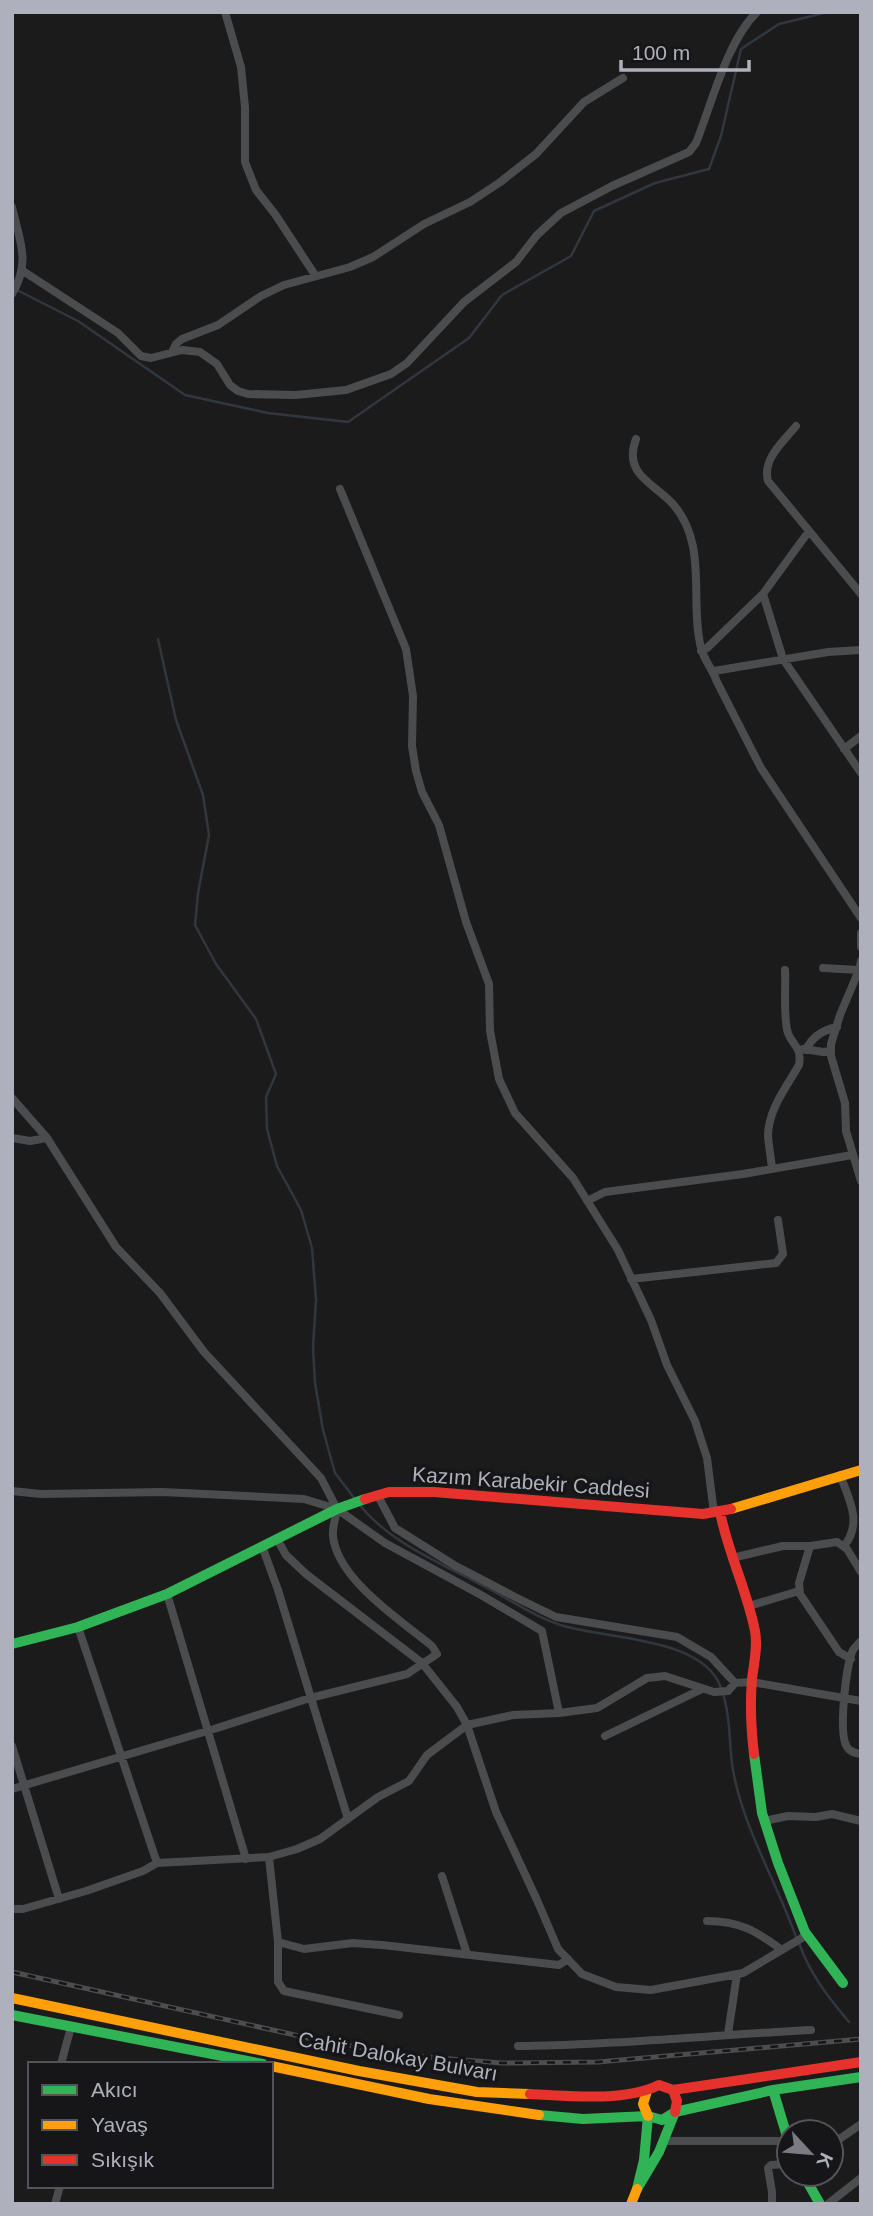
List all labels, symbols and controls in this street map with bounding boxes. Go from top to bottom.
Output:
scale bar [621,28,749,72]
text: 100 m [632,41,690,64]
street label: Kazım Karabekir Caddesi [411,1462,651,1502]
street label: Cahit Dalokay Bulvarı [297,2027,499,2085]
legend [28,2062,273,2188]
text: Akıcı [91,2078,138,2101]
text: Yavaş [91,2113,148,2136]
north arrow [775,2118,845,2188]
text: Sıkışık [91,2148,155,2171]
text: K [812,2149,837,2171]

